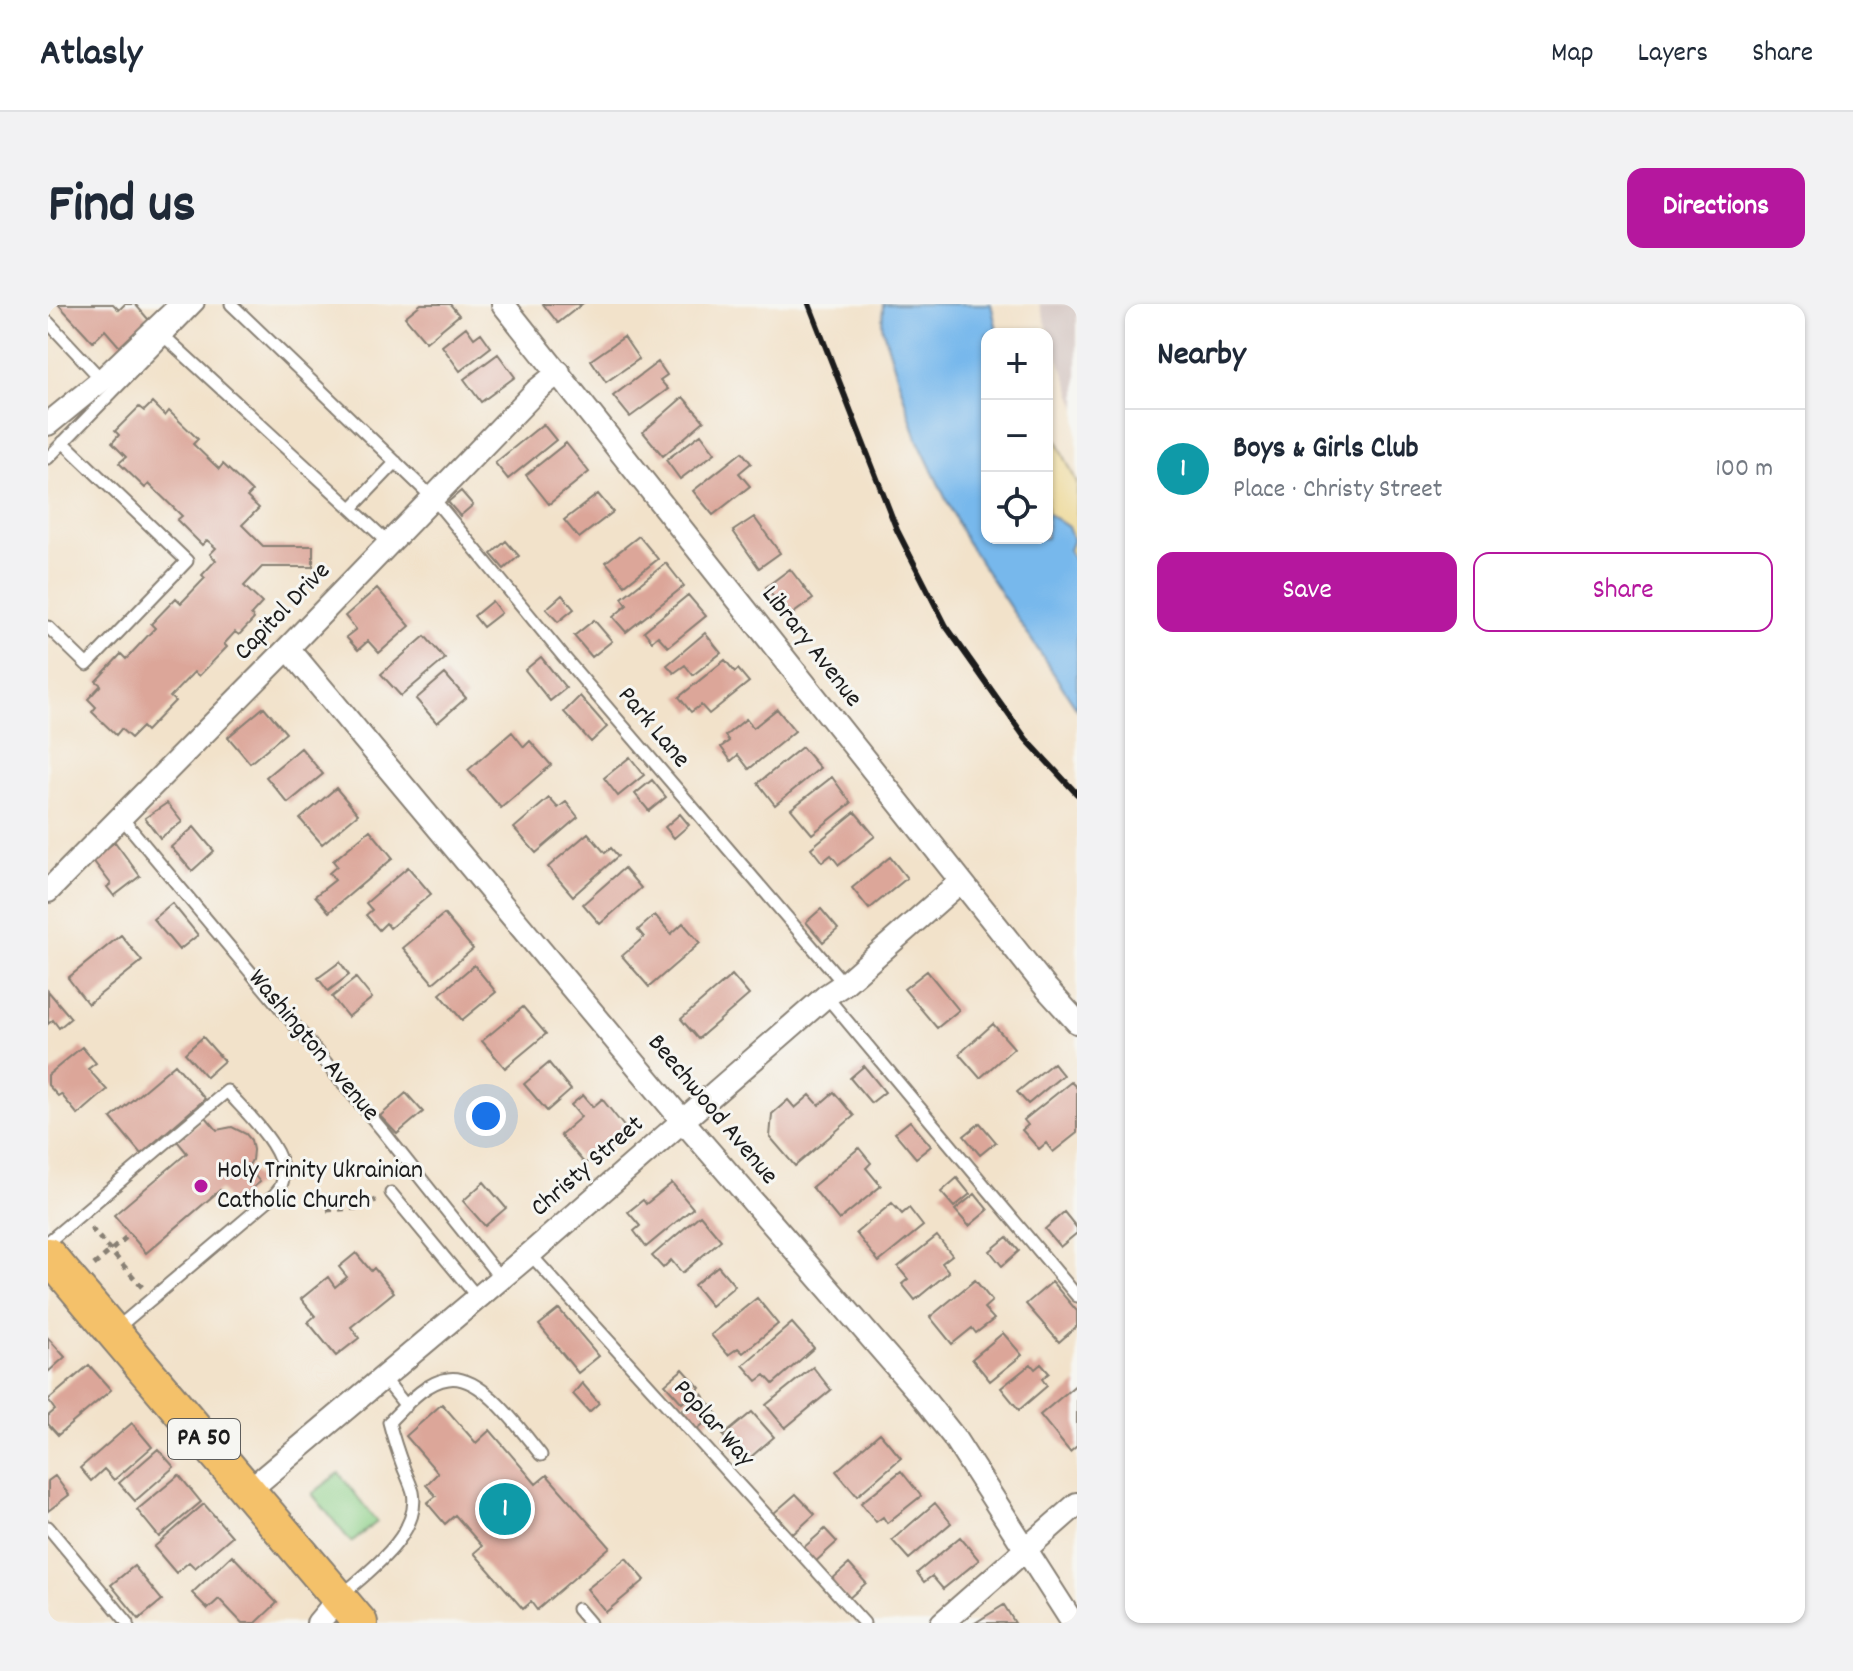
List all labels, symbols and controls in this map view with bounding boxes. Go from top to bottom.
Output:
text: Atlasly [40,28,142,83]
text: Map [1551,35,1594,75]
text: Layers [1638,35,1708,75]
text: Share [1752,35,1813,75]
text: Find us [48,168,196,248]
button: Directions [1627,168,1805,248]
map controls [981,328,1053,544]
button: + [981,328,1053,400]
text: Nearby [1157,332,1246,381]
button: − [981,400,1053,472]
text: Boys & Girls Club [1233,429,1419,472]
text: 1 [1180,451,1186,488]
text: 100 m [1715,451,1773,488]
button: locate [981,472,1053,544]
text: Place · Christy Street [1233,472,1442,509]
button: Save [1157,552,1457,632]
button: Share [1473,552,1773,632]
street label: Capitol Drive [226,554,340,670]
street label: Library Avenue [752,578,870,716]
street label: Park Lane [608,679,698,777]
street label: Washington Avenue [238,962,388,1130]
street label: Beechwood Avenue [638,1027,786,1193]
your location [466,1096,506,1136]
street label: Christy Street [523,1107,653,1227]
place label: Holy Trinity Ukrainian Catholic Church [217,1153,423,1220]
marker: Holy Trinity Ukrainian Catholic Church [192,1177,210,1195]
street label: Poplar Way [663,1372,763,1476]
road number: PA 50 [168,1419,240,1459]
pin: 1 [479,1479,531,1539]

